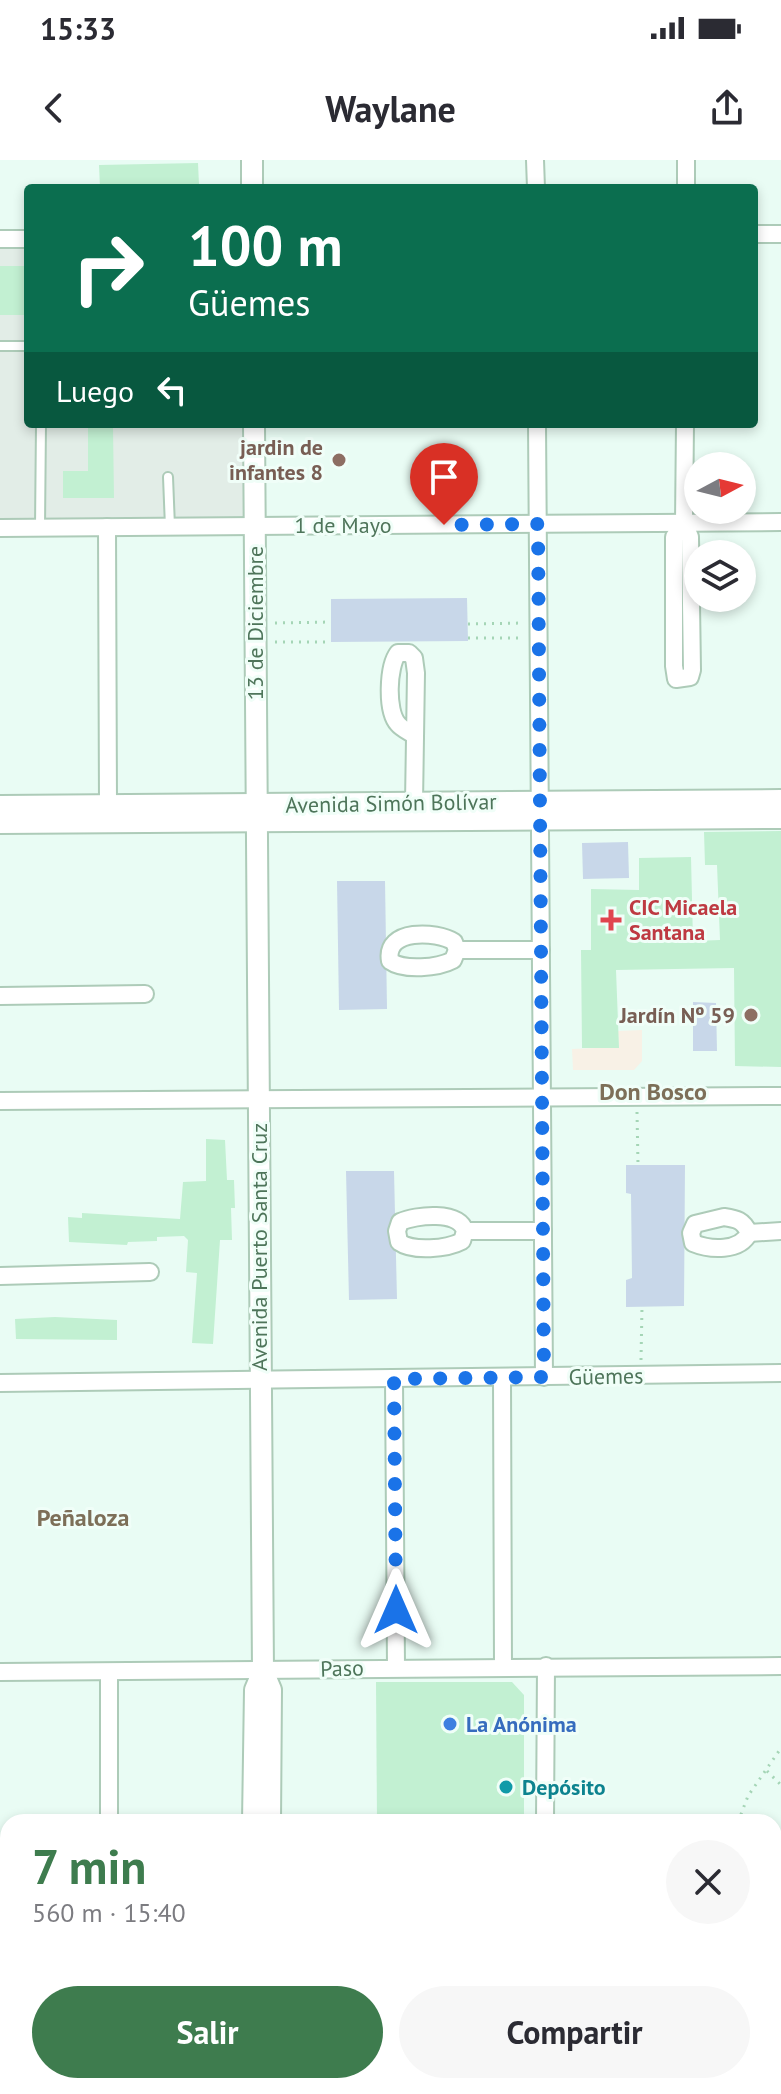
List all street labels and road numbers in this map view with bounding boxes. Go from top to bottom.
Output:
street label: 1 de Mayo [295,511,391,539]
street label: 13 de Diciembre [241,546,269,700]
street label: Avenida Simón Bolívar [285,787,497,819]
street label: Avenida Puerto Santa Cruz [245,1123,273,1371]
street label: Güemes [568,1361,644,1391]
street label: Paso [320,1653,364,1683]

